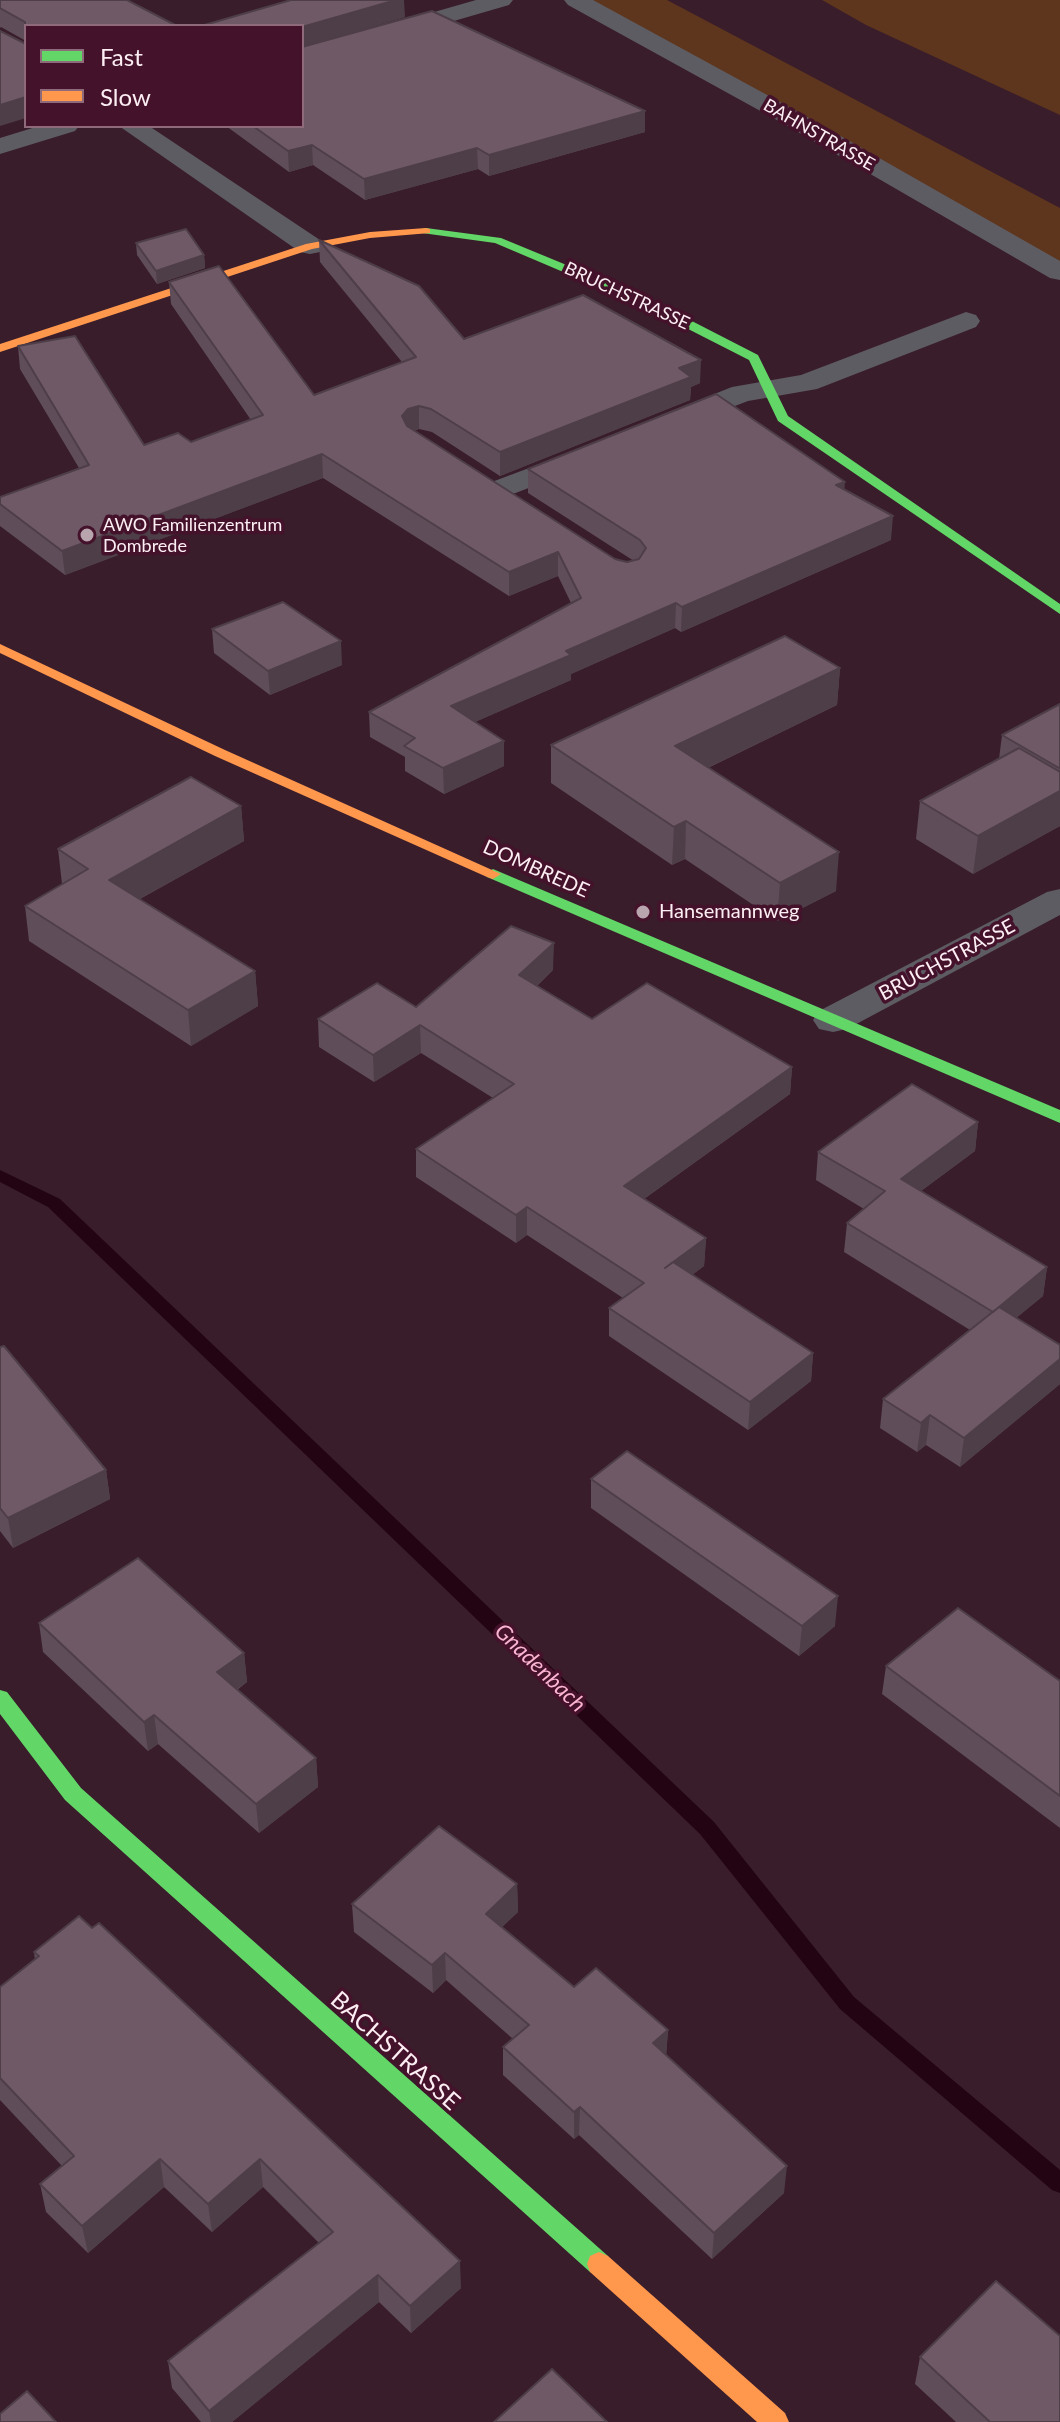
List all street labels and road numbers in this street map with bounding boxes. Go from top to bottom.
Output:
street label: BAHNSTRASSE [760,94,878,176]
street label: BRUCHSTRASSE [561,258,693,334]
street label: DOMBREDE [479,835,593,903]
street label: BRUCHSTRASSE [875,914,1019,1006]
street label: BACHSTRASSE [324,1985,466,2117]

